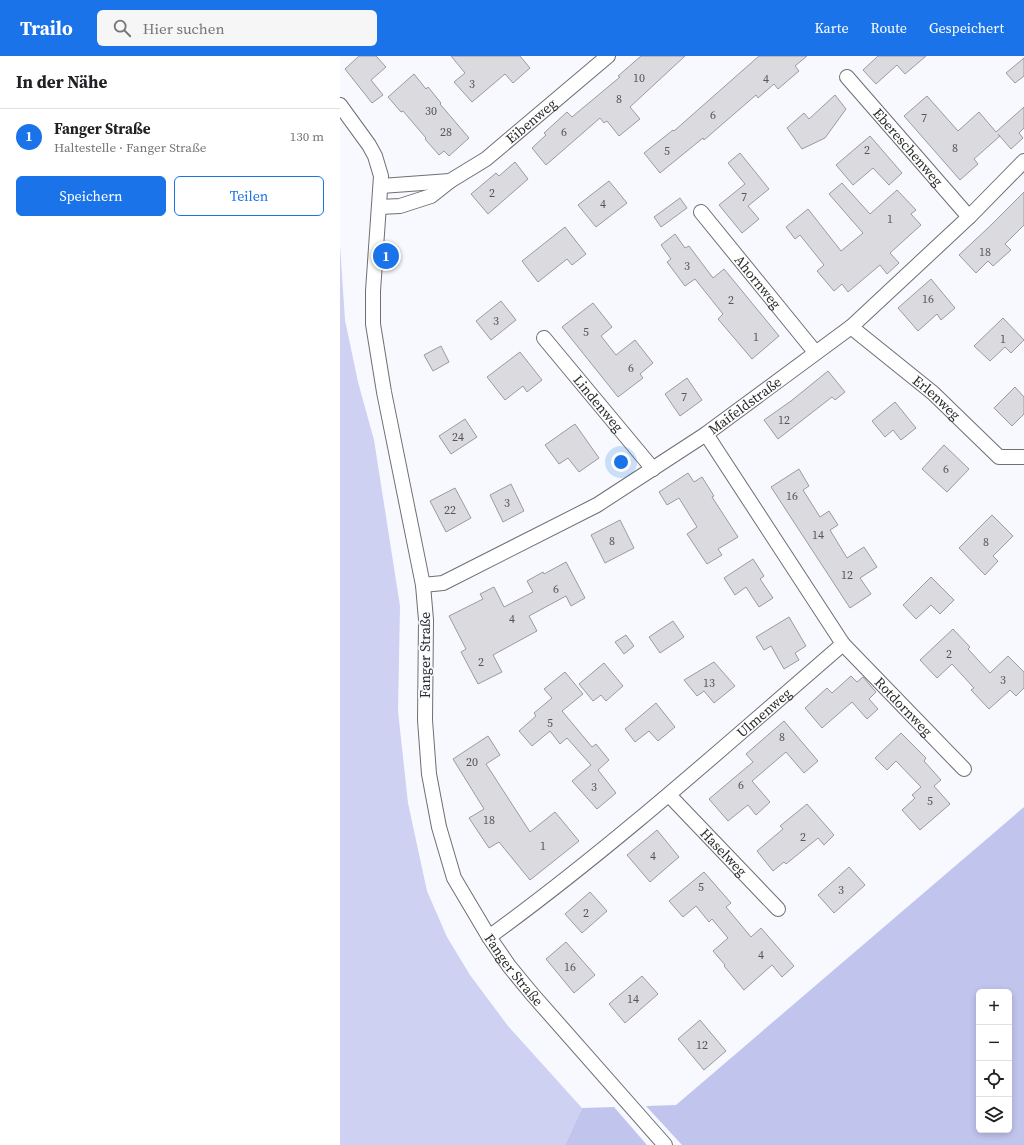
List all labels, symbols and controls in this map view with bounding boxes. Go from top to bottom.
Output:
search box [97,10,377,46]
text: Trailo [20,15,73,41]
icon: search [111,17,133,39]
text: Hier suchen [143,18,224,39]
text: Karte [814,18,849,38]
text: Route [871,18,907,38]
text: Gespeichert [929,18,1004,38]
text: In der Nähe [16,70,107,94]
house number: 10 [633,70,645,86]
house number: 4 [763,71,769,87]
house number: 3 [469,76,475,92]
house number: 8 [616,91,622,107]
street label: Eibenweg [501,94,561,148]
house number: 30 [425,103,437,119]
street label: Ebereschenweg [868,104,948,191]
house number: 6 [710,107,716,123]
house number: 7 [921,110,927,126]
text: Fanger Straße [54,118,151,139]
house number: 28 [440,124,452,140]
house number: 6 [561,124,567,140]
text: 1 [25,128,33,145]
text: 130 m [290,128,324,145]
text: Haltestelle · Fanger Straße [54,139,206,156]
house number: 8 [952,140,958,156]
house number: 2 [864,142,870,158]
house number: 5 [664,143,670,159]
button: Speichern [16,176,166,216]
button: Teilen [174,176,324,216]
house number: 2 [489,185,495,201]
house number: 7 [741,189,747,205]
house number: 4 [600,196,606,212]
house number: 1 [887,211,893,227]
pin: 1 [373,241,399,271]
house number: 18 [979,244,991,260]
street label: Ahornweg [730,251,786,313]
house number: 3 [684,258,690,274]
house number: 16 [922,291,934,307]
house number: 2 [728,292,734,308]
house number: 3 [493,313,499,329]
house number: 5 [583,324,589,340]
house number: 1 [753,329,759,345]
house number: 1 [1000,331,1006,347]
house number: 6 [628,360,634,376]
street label: Lindenweg [569,370,628,436]
street label: Erlenweg [908,370,965,425]
street label: Maifeldstraße [704,372,786,439]
house number: 7 [681,389,687,405]
house number: 12 [778,412,790,428]
house number: 24 [452,429,464,445]
your location [611,452,631,472]
house number: 6 [943,461,949,477]
house number: 16 [786,488,798,504]
house number: 3 [504,495,510,511]
house number: 22 [444,502,456,518]
house number: 14 [812,527,824,543]
house number: 8 [609,533,615,549]
house number: 8 [983,534,989,550]
house number: 12 [841,567,853,583]
house number: 6 [553,581,559,597]
house number: 4 [509,611,515,627]
street label: Fanger Straße [415,612,435,698]
house number: 2 [946,646,952,662]
house number: 2 [478,654,484,670]
street label: Rotdornweg [870,672,937,741]
house number: 3 [1000,672,1006,688]
house number: 13 [703,675,715,691]
street label: Ulmenweg [732,683,796,742]
house number: 5 [547,715,553,731]
house number: 8 [779,729,785,745]
house number: 20 [466,754,478,770]
house number: 6 [738,777,744,793]
house number: 3 [591,779,597,795]
house number: 5 [927,793,933,809]
house number: 18 [483,812,495,828]
street label: Haselweg [696,824,752,881]
house number: 2 [800,829,806,845]
house number: 1 [540,838,546,854]
house number: 4 [650,848,656,864]
house number: 5 [698,879,704,895]
house number: 3 [838,882,844,898]
house number: 2 [583,905,589,921]
street label: Fanger Straße [480,930,548,1010]
house number: 4 [758,947,764,963]
house number: 16 [564,959,576,975]
map controls [976,989,1012,1133]
button: + [976,989,1012,1025]
house number: 14 [627,991,639,1007]
button: − [976,1025,1012,1061]
house number: 12 [696,1037,708,1053]
button: locate [976,1061,1012,1097]
button: layers [976,1097,1012,1133]

